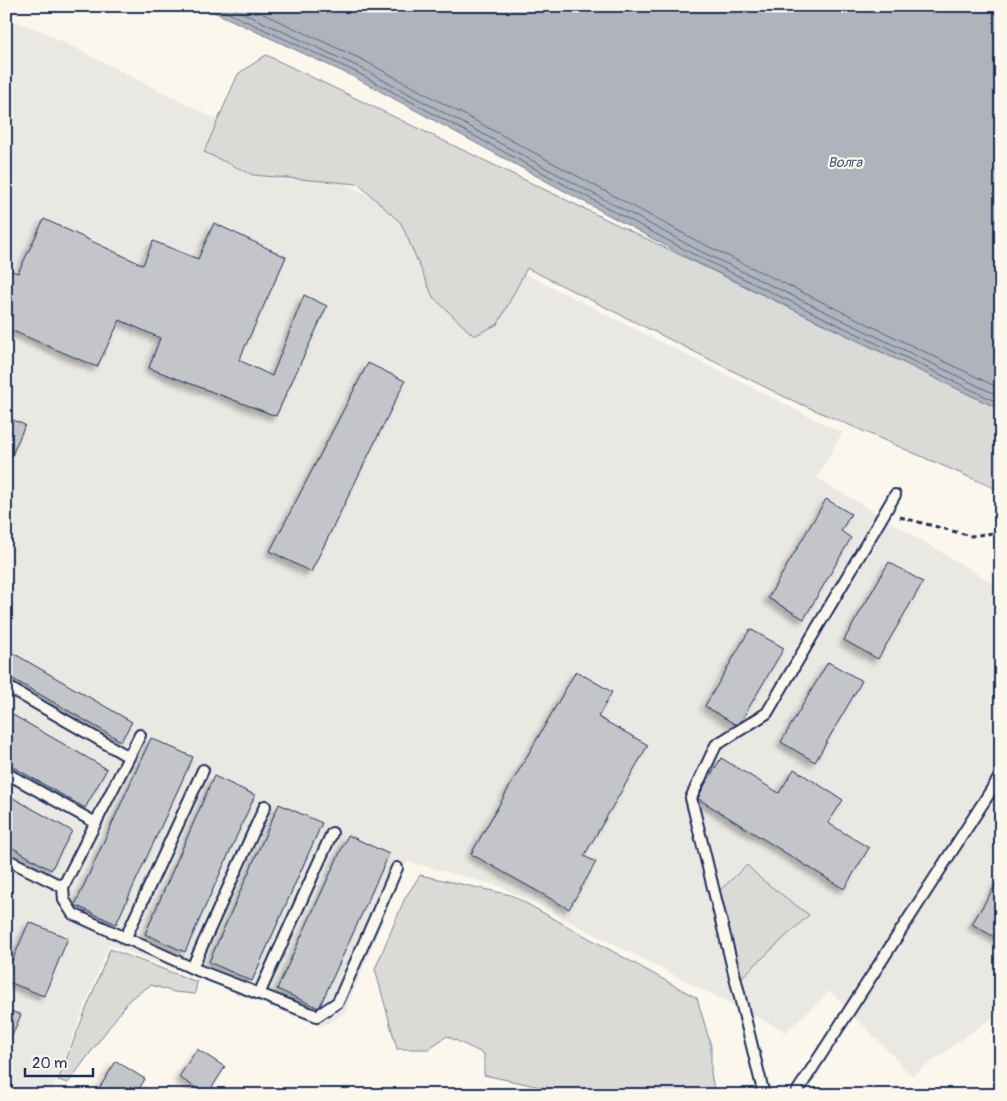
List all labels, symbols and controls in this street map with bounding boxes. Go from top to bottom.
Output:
water label: Волга [828,154,864,171]
scale bar [25,1046,92,1078]
text: 20 m [32,1054,67,1073]

